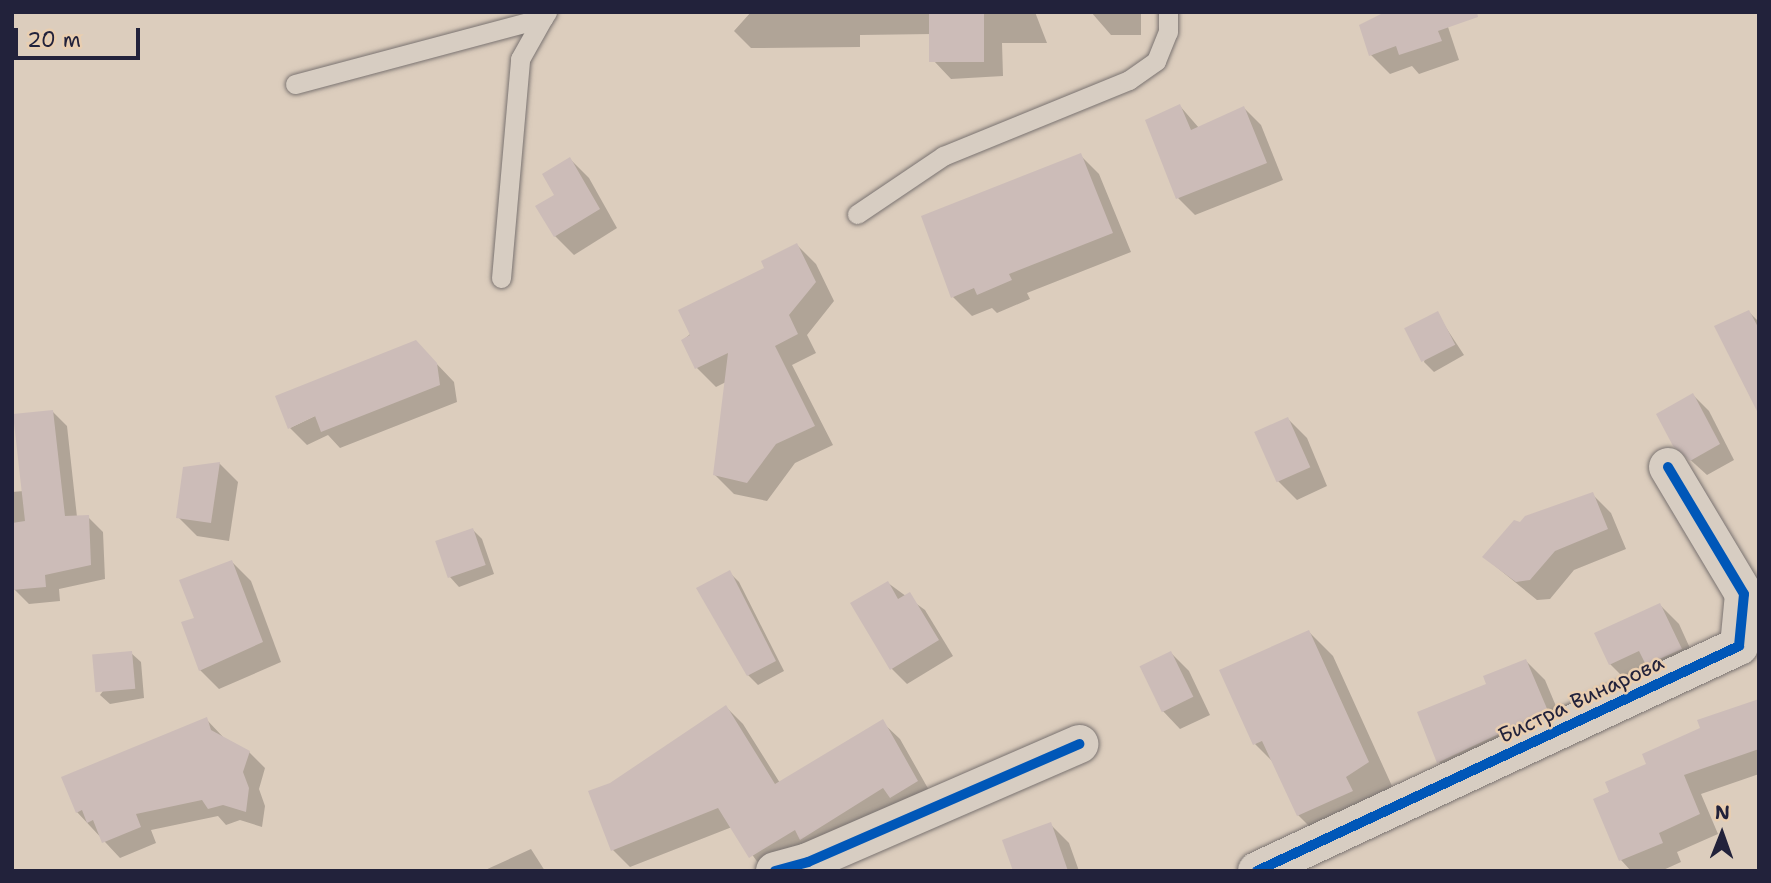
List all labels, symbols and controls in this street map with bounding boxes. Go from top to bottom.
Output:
scale bar [18,14,144,58]
text: 20 m [27,26,81,54]
street label: Бистра Винарова [1494,650,1668,748]
north arrow [1687,799,1757,869]
text: N [1715,800,1730,825]

